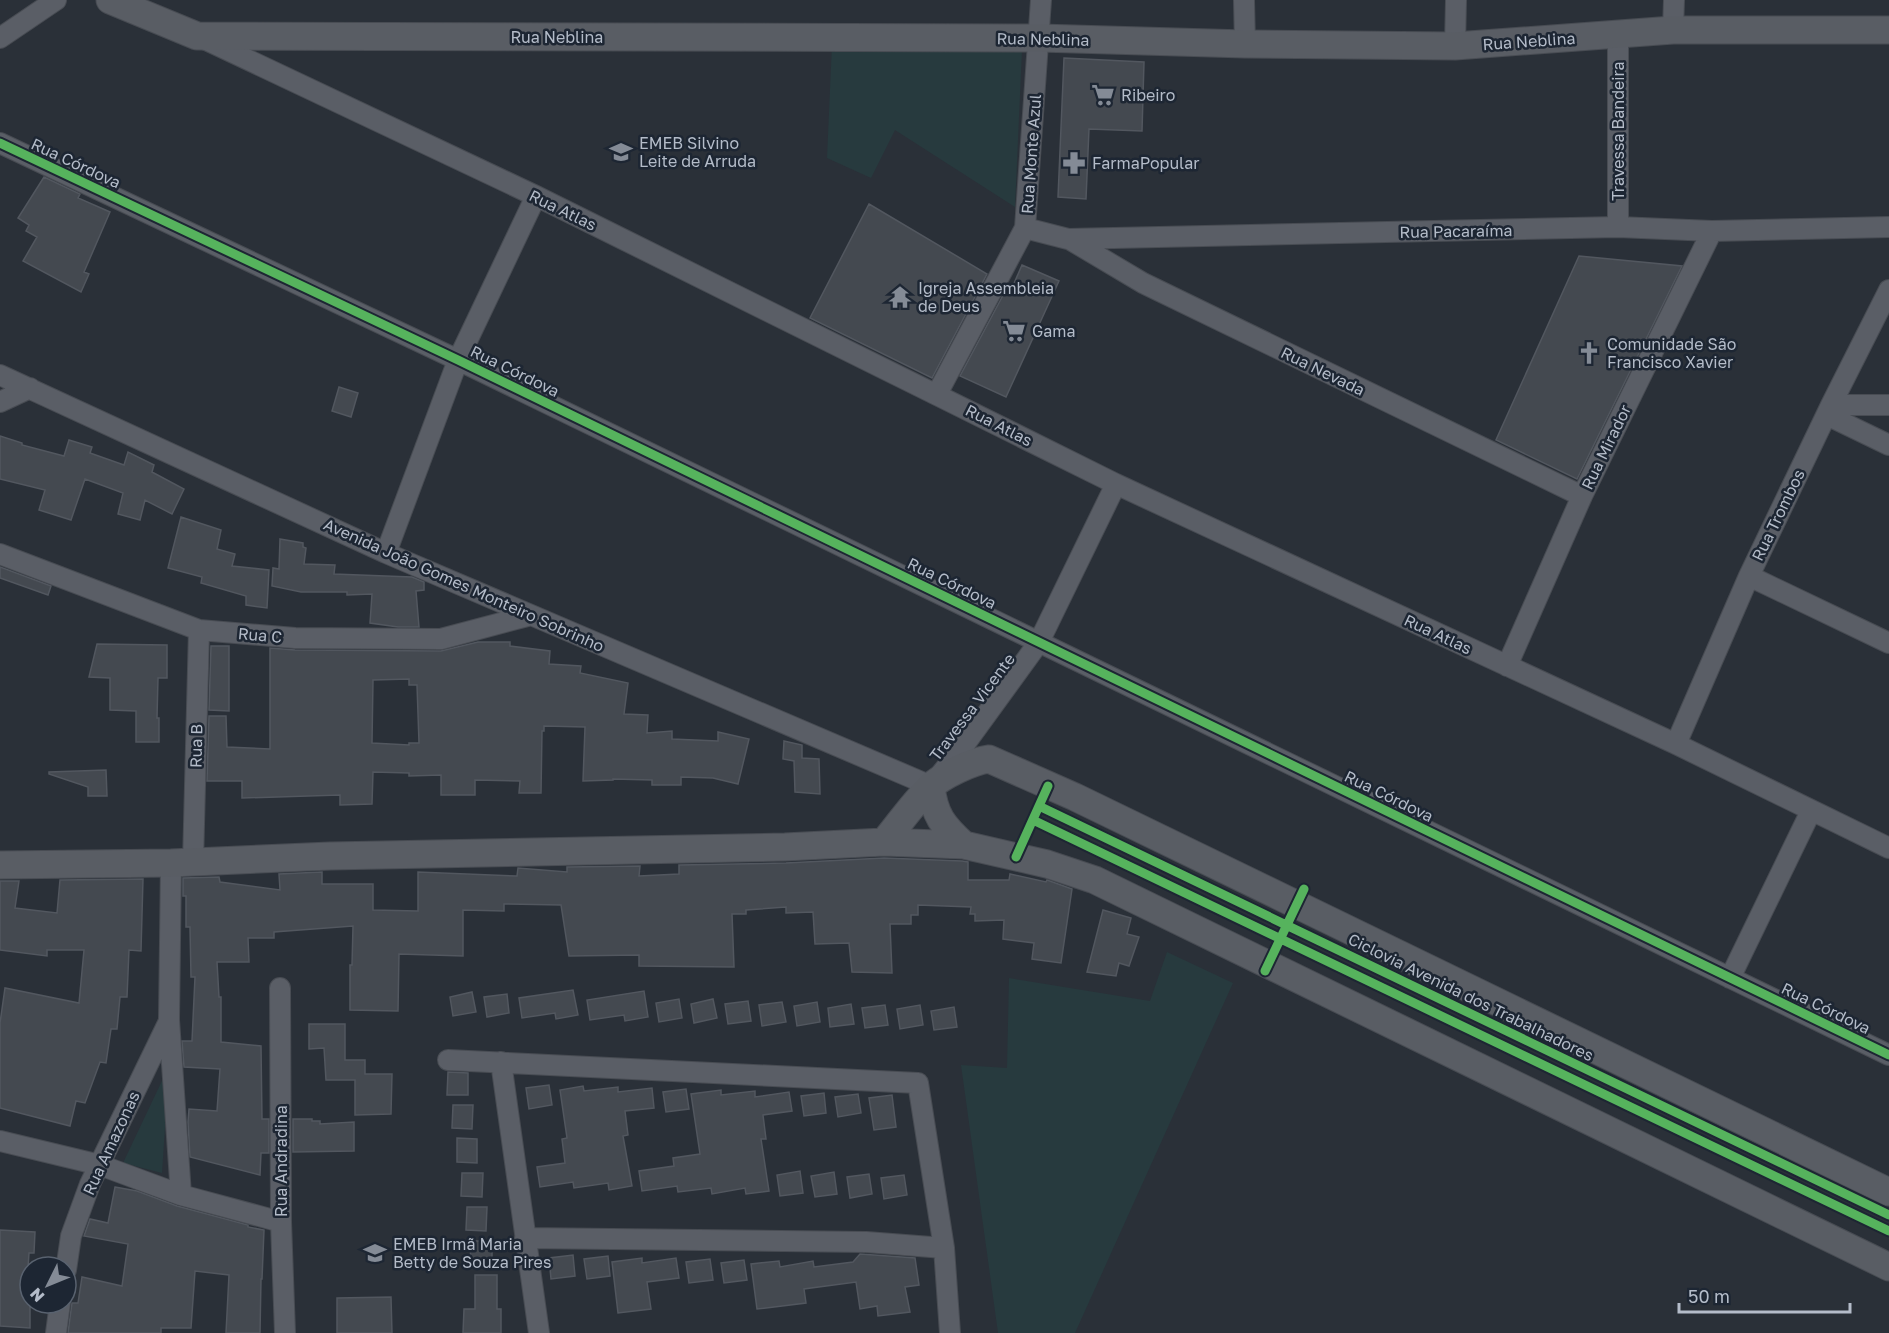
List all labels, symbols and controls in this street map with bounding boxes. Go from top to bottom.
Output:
street label: Rua Neblina [511,27,603,47]
street label: Rua Neblina [996,28,1090,50]
street label: Rua Neblina [1482,28,1576,54]
street label: Travessa Bandeira [1608,61,1628,201]
supermarket icon: Ribeiro [1090,82,1116,108]
place label: Ribeiro [1121,85,1175,105]
street label: Rua Monte Azul [1017,94,1045,214]
place label: EMEB Silvino Leite de Arruda [639,133,756,171]
street label: Rua Córdova [28,134,124,192]
school or university icon: EMEB Silvino Leite de Arruda [608,139,634,165]
pharmacy icon: FarmaPopular [1061,150,1087,176]
place label: FarmaPopular [1092,153,1200,173]
street label: Rua Atlas [526,185,600,235]
street label: Rua Pacaraíma [1399,220,1513,242]
place label: Igreja Assembleia de Deus [918,278,1054,316]
temple icon: Igreja Assembleia de Deus [887,284,913,310]
supermarket icon: Gama [1001,318,1027,344]
place label: Gama [1032,321,1076,341]
place label: Comunidade São Francisco Xavier [1607,334,1736,372]
church icon: Comunidade São Francisco Xavier [1576,340,1602,366]
street label: Rua Córdova [467,341,563,401]
street label: Rua Nevada [1278,342,1368,400]
street label: Rua Atlas [962,400,1036,450]
street label: Rua Mirador [1577,401,1635,493]
street label: Rua Trombos [1747,466,1809,564]
street label: Avenida João Gomes Monteiro Sobrinho [321,514,607,656]
street label: Rua Córdova [904,553,1000,613]
street label: Rua Atlas [1401,610,1475,658]
street label: Rua C [237,623,283,647]
street label: Travessa Vicente [925,649,1019,765]
street label: Rua B [186,724,206,768]
street label: Rua Córdova [1341,766,1437,826]
street label: Ciclovia Avenida dos Trabalhadores [1345,929,1597,1065]
street label: Rua Córdova [1778,978,1874,1038]
street label: Rua Amazonas [78,1088,144,1198]
street label: Rua Andradina [271,1105,291,1217]
place label: EMEB Irmã Maria Betty de Souza Pires [393,1234,551,1272]
school or university icon: EMEB Irmã Maria Betty de Souza Pires [362,1240,388,1266]
north arrow [18,1255,78,1315]
scale bar [1679,1276,1850,1314]
text: N [26,1284,48,1307]
text: 50 m [1688,1285,1730,1307]

